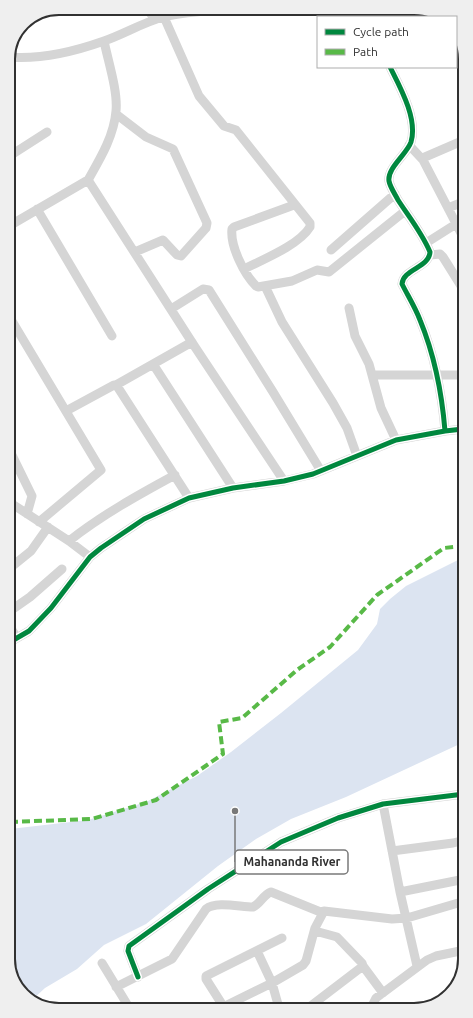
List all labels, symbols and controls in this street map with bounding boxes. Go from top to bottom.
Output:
legend [317,16,457,68]
text: Cycle path [353,25,409,38]
text: Path [353,45,378,58]
callout: Mahananda River [235,850,348,874]
text: Mahananda River [243,855,341,868]

